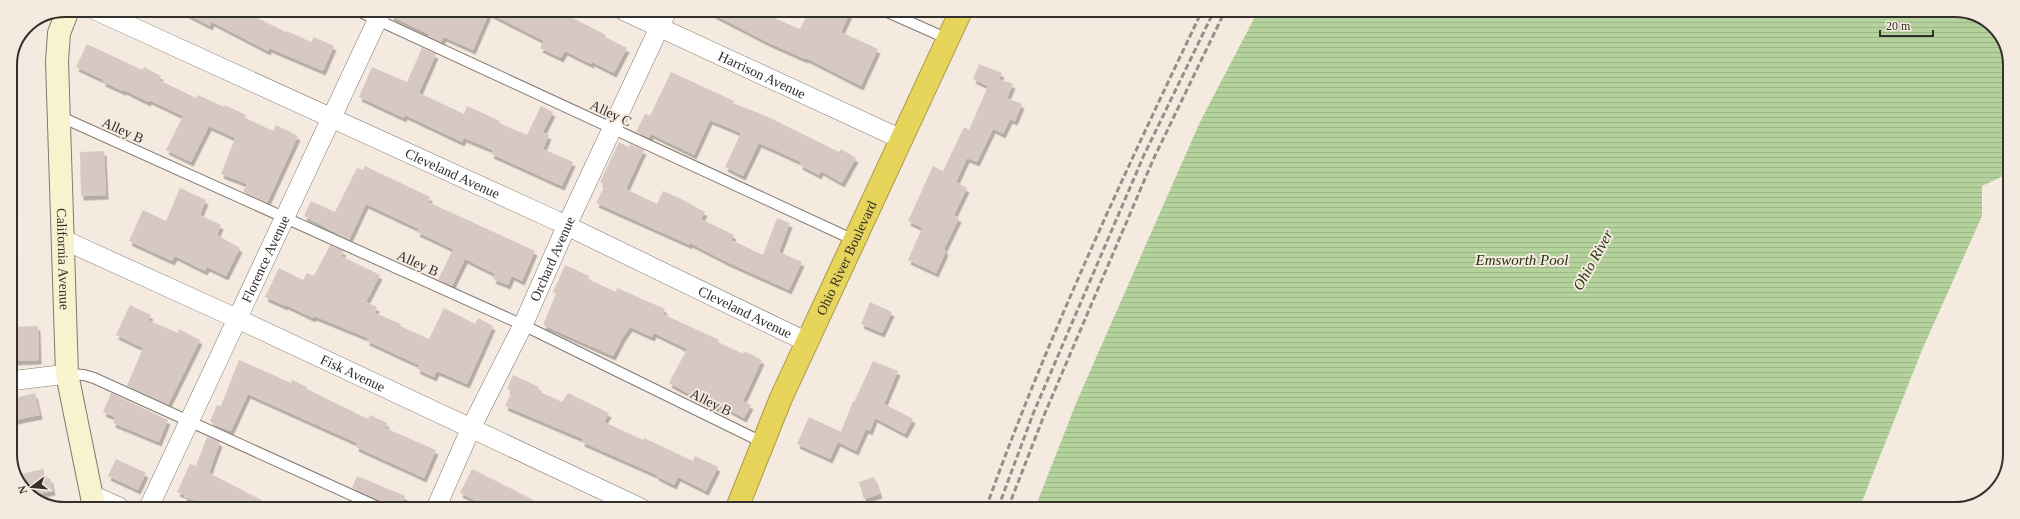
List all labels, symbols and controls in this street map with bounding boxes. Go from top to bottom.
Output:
scale bar [1880,12,1933,38]
text: 20 m [1886,19,1911,33]
street label: Harrison Avenue [716,49,808,102]
street label: Alley C [588,97,634,130]
street label: Alley B [100,115,146,146]
street label: Cleveland Avenue [403,146,502,202]
street label: Ohio River Boulevard [814,198,880,318]
street label: California Avenue [54,208,72,310]
street label: Florence Avenue [239,213,293,305]
street label: Orchard Avenue [527,214,578,304]
water label: Ohio River [1570,227,1616,293]
street label: Alley B [395,248,441,279]
water label: Emsworth Pool [1475,252,1568,268]
street label: Cleveland Avenue [696,284,794,342]
street label: Fisk Avenue [318,352,387,395]
street label: Alley B [688,386,734,419]
north arrow [12,467,52,507]
text: N [16,484,29,495]

